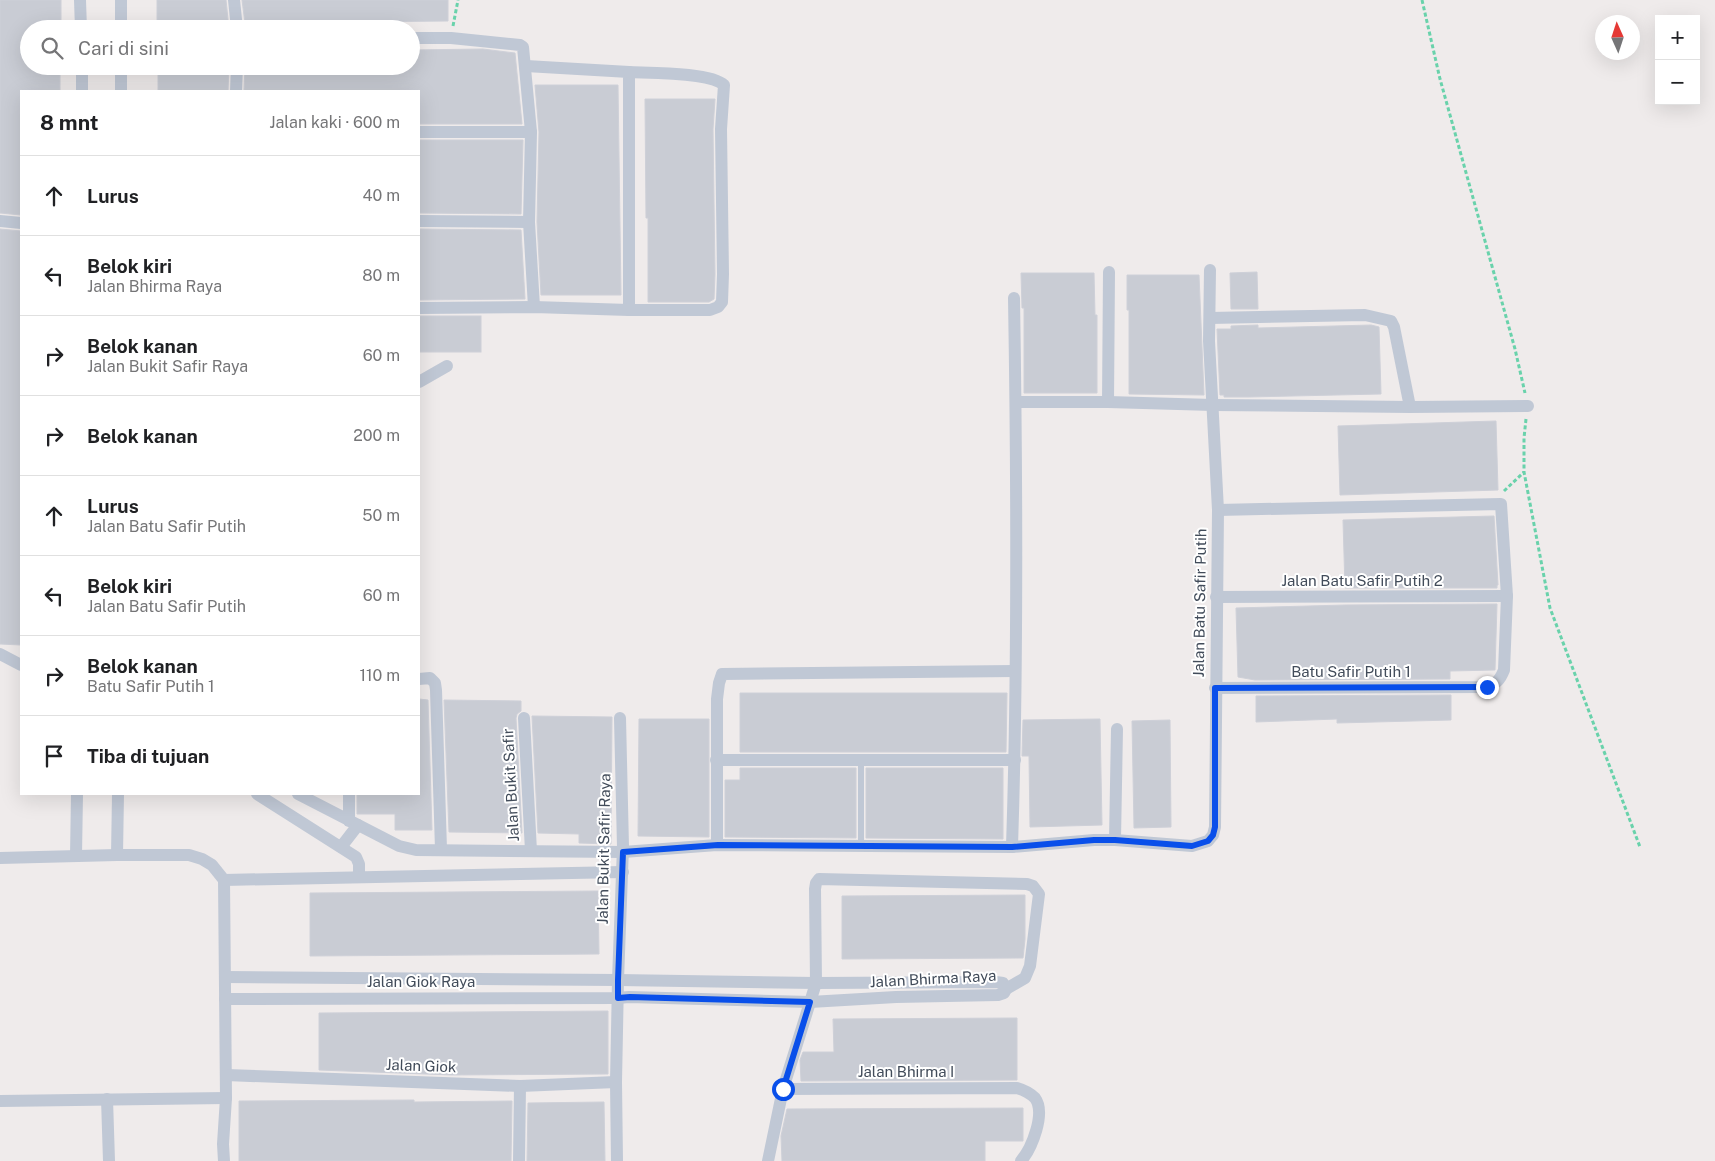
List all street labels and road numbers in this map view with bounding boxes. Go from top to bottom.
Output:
street label: Jalan Batu Safir Putih [1190,528,1209,678]
street label: Jalan Batu Safir Putih 2 [1281,572,1443,589]
street label: Batu Safir Putih 1 [1291,663,1411,680]
street label: Jalan Bukit Safir [499,728,522,842]
street label: Jalan Bukit Safir Raya [594,773,613,925]
street label: Jalan Bhirma Raya [869,967,997,990]
street label: Jalan Giok Raya [367,973,475,990]
street label: Jalan Giok [385,1056,457,1075]
street label: Jalan Bhirma I [858,1063,954,1080]

